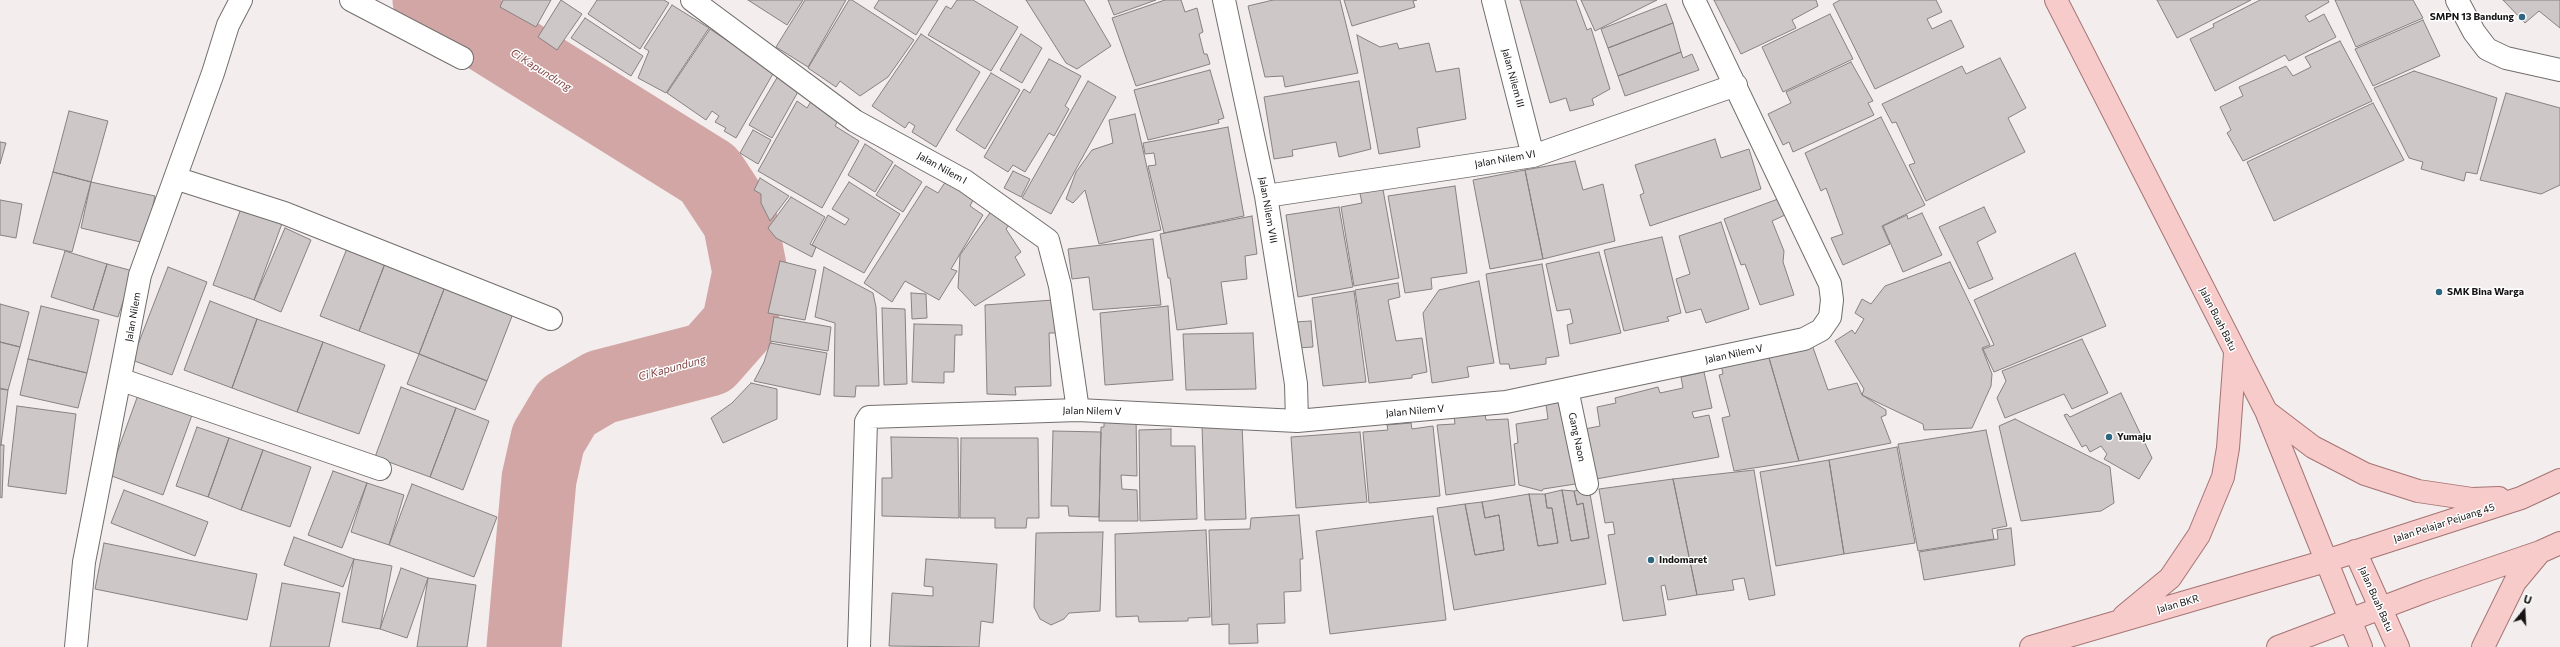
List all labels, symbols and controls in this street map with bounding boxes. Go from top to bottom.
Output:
place label: SMPN 13 Bandung [2430,11,2514,23]
marker: SMPN 13 Bandung [2517,12,2527,22]
water label: Ci Kapundung [508,46,574,94]
street label: Jalan Nilem III [1499,47,1527,109]
street label: Jalan Nilem VI [1474,148,1536,170]
street label: Jalan Nilem I [915,149,969,187]
street label: Jalan Nilem VIII [1256,176,1280,244]
street label: Jalan Buah Batu [2197,285,2239,353]
place label: SMK Bina Warga [2447,286,2524,298]
marker: SMK Bina Warga [2434,287,2444,297]
street label: Jalan Nilem [123,291,143,343]
street label: Jalan Nilem V [1704,342,1764,366]
water label: Ci Kapundung [637,353,707,383]
street label: Jalan Nilem V [1385,402,1445,420]
street label: Jalan Nilem V [1062,404,1122,418]
street label: Gang Naon [1566,411,1588,463]
place label: Yumaju [2117,431,2151,443]
marker: Yumaju [2104,432,2114,442]
street label: Jalan Pelajar Pejuang 45 [2392,501,2496,545]
place label: Indomaret [1659,554,1707,566]
marker: Indomaret [1646,555,1656,565]
street label: Jalan Buah Batu [2356,565,2396,633]
north arrow [2504,591,2544,631]
street label: Jalan BKR [2155,592,2201,616]
text: U [2522,592,2534,607]

